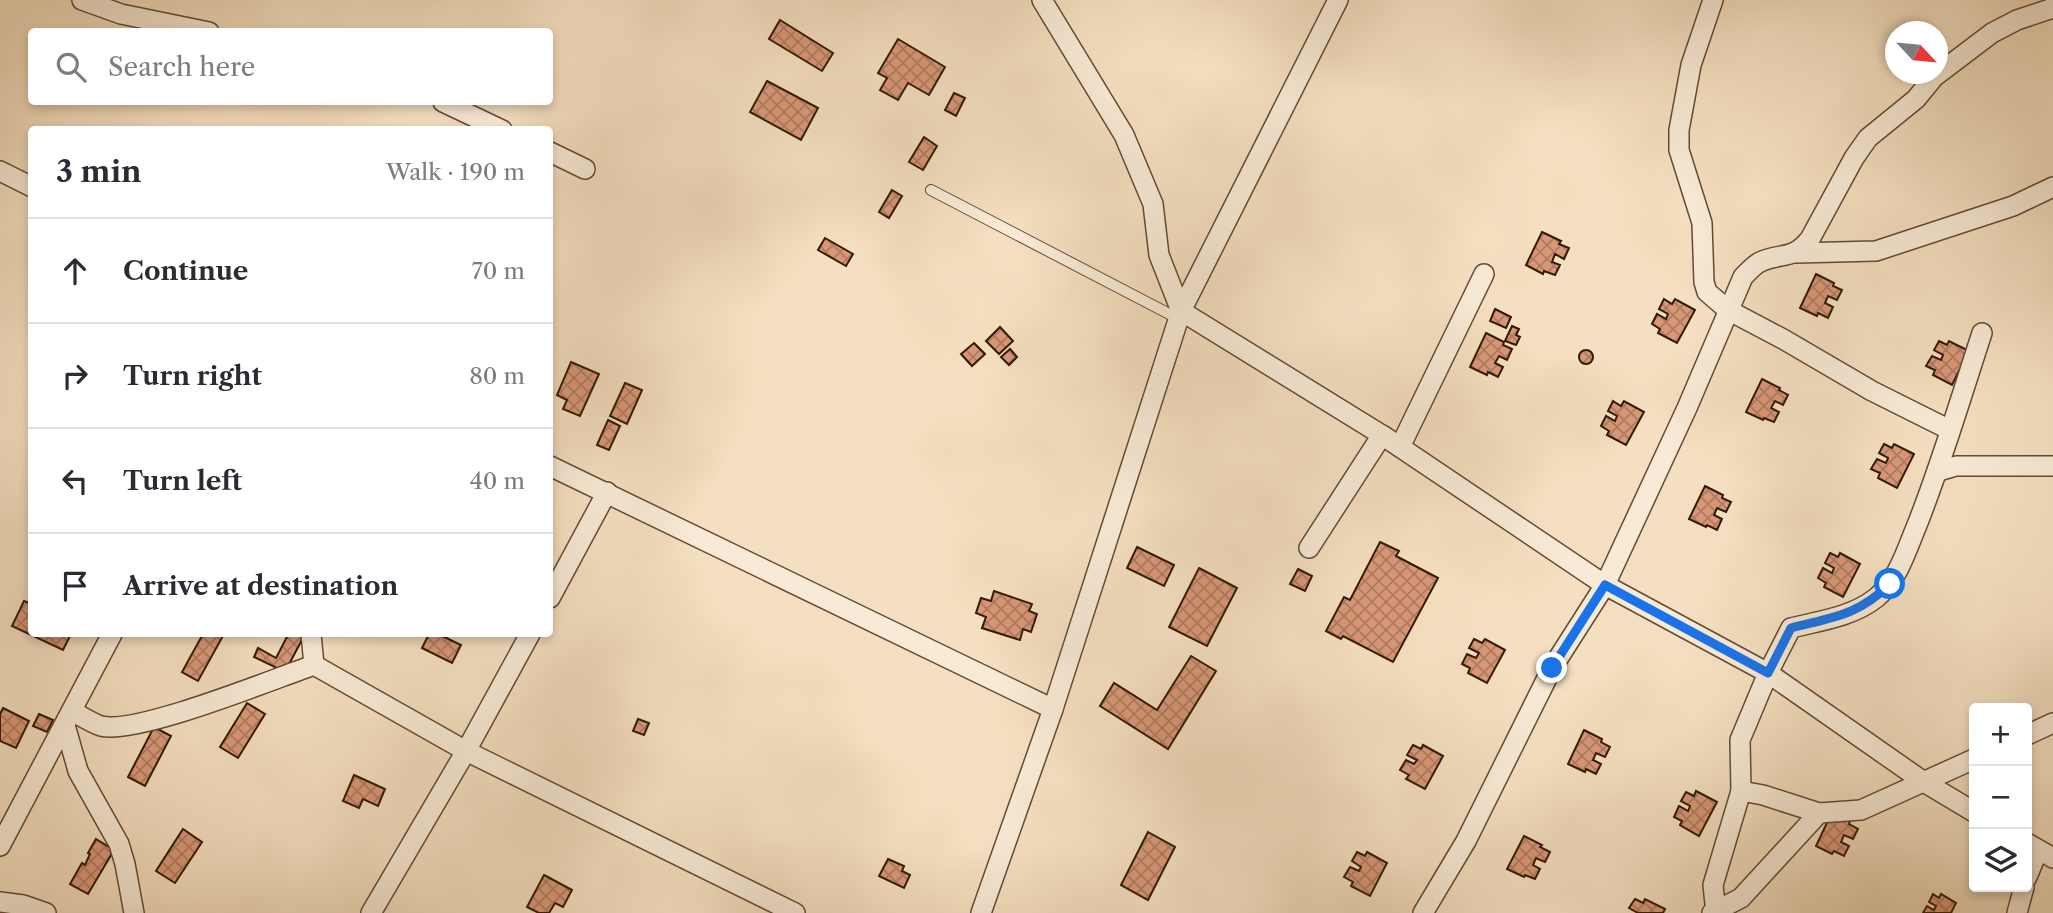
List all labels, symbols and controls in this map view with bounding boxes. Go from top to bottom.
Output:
north arrow [1885,21,1948,84]
search box [28,28,553,105]
icon: search [52,48,90,86]
text: Search here [108,51,255,83]
text: 3 min [56,153,142,190]
text: Walk · 190 m [386,158,525,186]
icon: ahead [56,252,94,290]
text: Continue [123,255,248,287]
text: 70 m [472,257,525,285]
icon: right [56,357,94,395]
text: Turn right [123,360,262,392]
text: 80 m [469,362,525,390]
icon: left [56,462,94,500]
text: Turn left [123,465,242,497]
text: 40 m [470,467,525,495]
icon: arrive [56,567,94,605]
route start [1874,568,1905,599]
text: Arrive at destination [123,570,398,602]
route end [1536,652,1567,683]
map controls [1969,703,2032,892]
button: + [1969,703,2032,766]
button: − [1969,766,2032,829]
button: layers [1969,829,2032,892]

